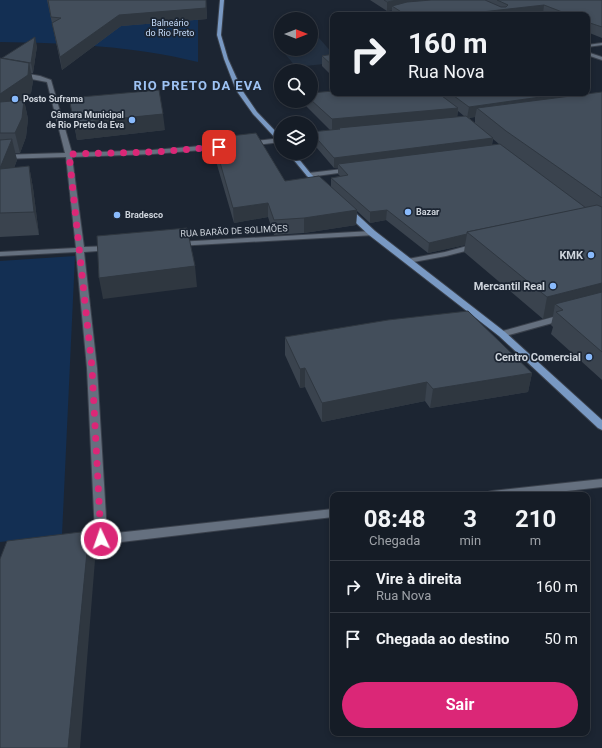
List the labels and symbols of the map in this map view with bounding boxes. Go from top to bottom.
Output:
north arrow [274,12,318,56]
park label: Balneário do Rio Preto [146,18,194,38]
district label: RIO PRETO DA EVA [134,78,262,93]
marker: Posto Suframa [10,94,20,104]
place label: Posto Suframa [23,94,83,104]
place label: Câmara Municipal de Rio Preto da Eva [46,110,124,130]
marker: Câmara Municipal de Rio Preto da Eva [127,115,137,125]
pin [202,130,236,164]
marker: Bazar [403,207,413,217]
place label: Bazar [416,207,440,217]
marker: Bradesco [112,210,122,220]
place label: Bradesco [125,210,163,220]
street label: RUA BARÃO DE SOLIMÕES [180,223,288,239]
place label: KMK [559,249,584,262]
marker: KMK [586,250,596,260]
place label: Mercantil Real [474,280,545,293]
marker: Mercantil Real [548,281,558,291]
place label: Centro Comercial [495,351,581,364]
marker: Centro Comercial [584,352,594,362]
position arrow [80,518,122,560]

